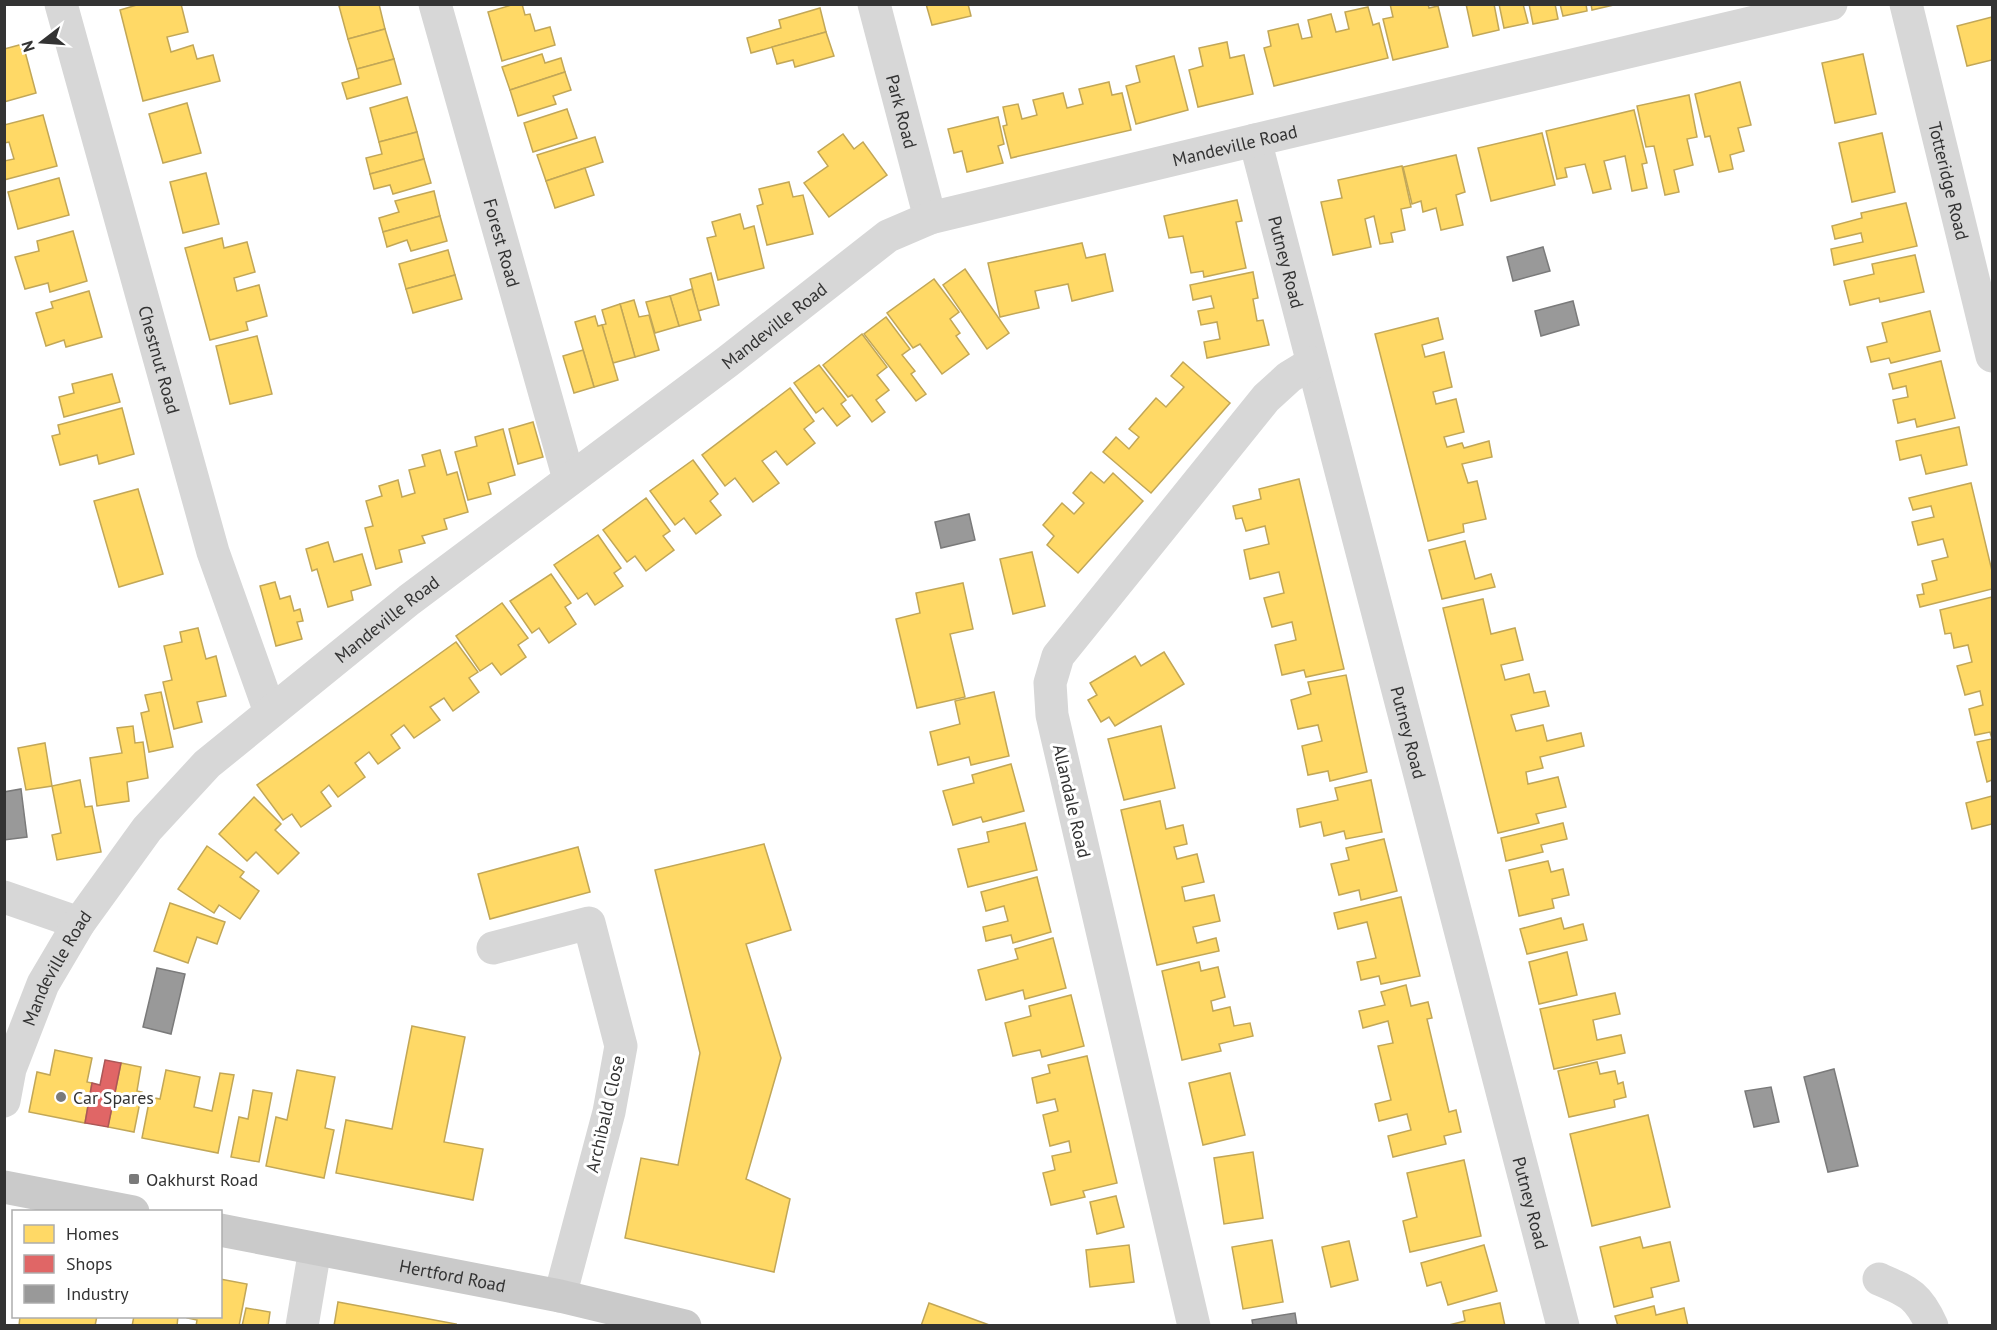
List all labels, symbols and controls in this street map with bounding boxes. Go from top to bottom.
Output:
north arrow [12,12,72,72]
text: N [17,38,39,54]
street label: Park Road [881,72,923,151]
street label: Mandeville Road [1170,119,1300,171]
street label: Totteridge Road [1924,119,1975,242]
street label: Forest Road [479,196,526,290]
street label: Putney Road [1264,213,1310,311]
street label: Mandeville Road [717,277,831,374]
street label: Chestnut Road [134,303,186,416]
street label: Mandeville Road [330,570,444,668]
street label: Putney Road [1386,684,1432,781]
street label: Allandale Road [1048,742,1096,860]
street label: Mandeville Road [17,906,96,1029]
street label: Archibald Close [580,1053,630,1175]
place label: Car Spares [73,1086,154,1109]
marker: Car Spares [54,1090,68,1104]
street label: Putney Road [1508,1154,1554,1251]
place label: Oakhurst Road [146,1168,258,1191]
marker: Oakhurst Road [127,1172,141,1186]
legend [12,1210,222,1318]
text: Homes [66,1222,119,1245]
text: Shops [66,1252,112,1275]
street label: Hertford Road [397,1254,508,1297]
text: Industry [66,1282,129,1305]

